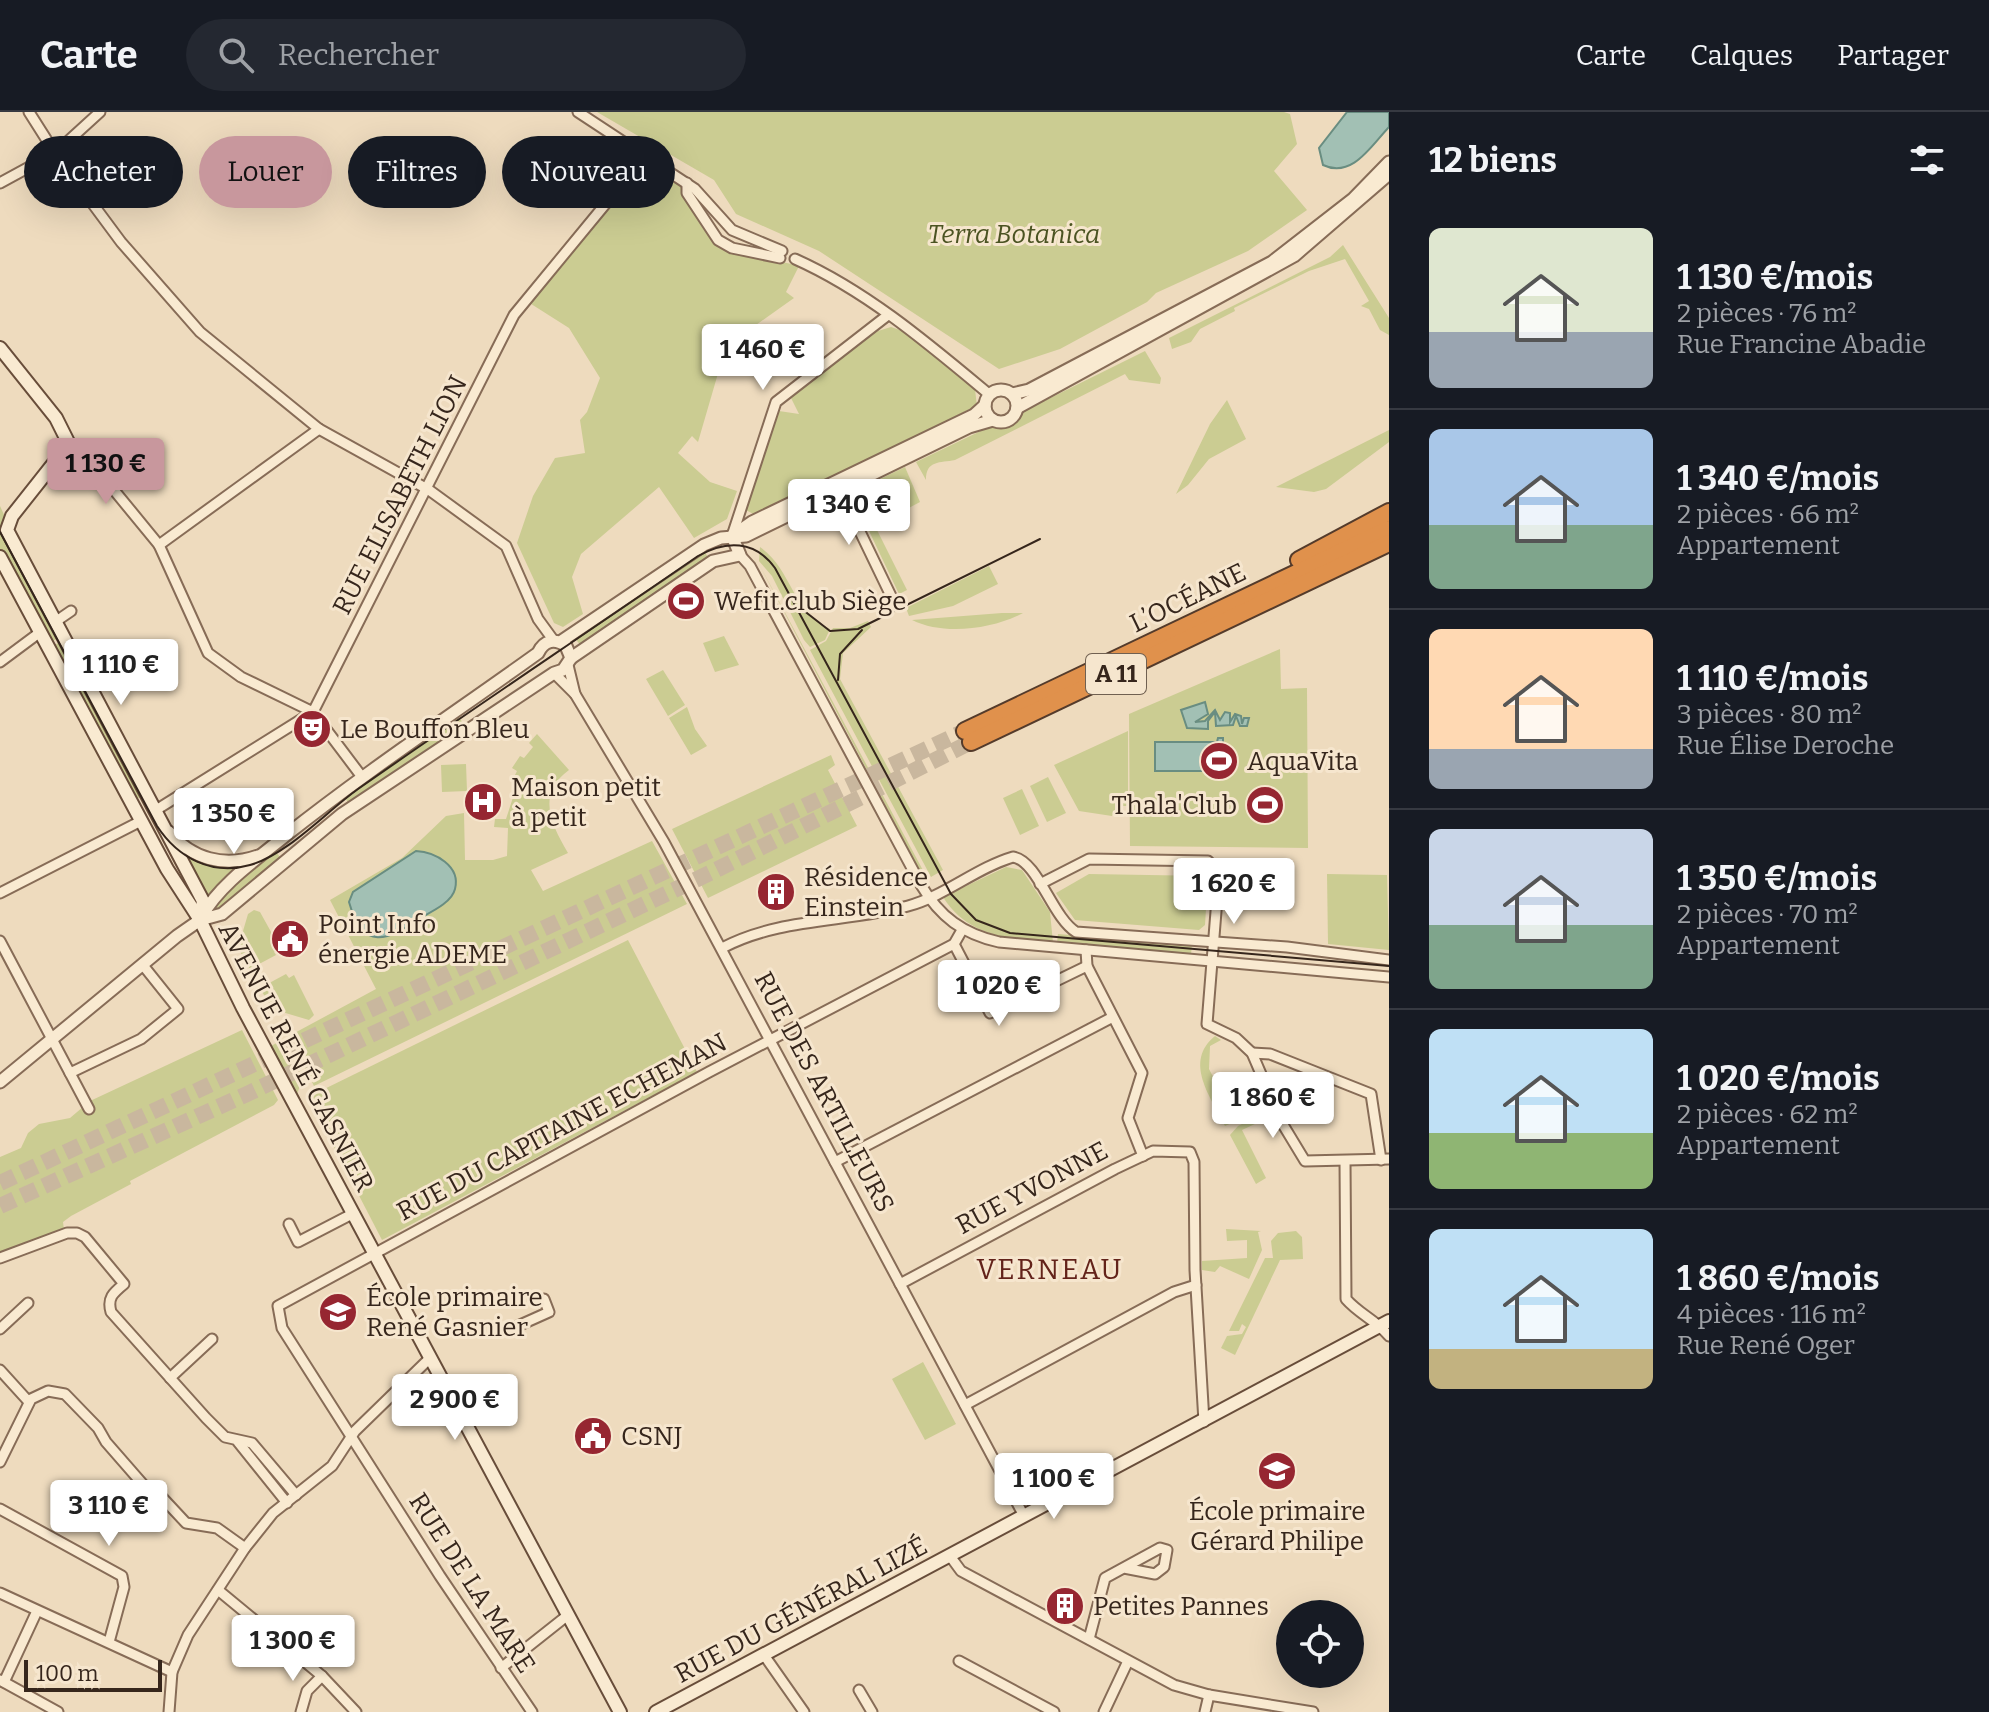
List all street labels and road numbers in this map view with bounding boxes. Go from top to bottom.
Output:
street label: RUE ELISABETH LION [326,370,474,620]
street label: L’OCÉANE [1125,557,1251,639]
road number: A 11 [1086,654,1146,694]
street label: AVENUE RENÉ GASNIER [212,917,380,1197]
street label: RUE DES ARTILLEURS [747,967,901,1217]
street label: RUE DU CAPITAINE ECHEMAN [392,1027,732,1227]
street label: RUE YVONNE [951,1135,1113,1241]
street label: RUE DE LA MARE [402,1487,542,1679]
street label: RUE DU GÉNÉRAL LIZÉ [669,1530,933,1690]

